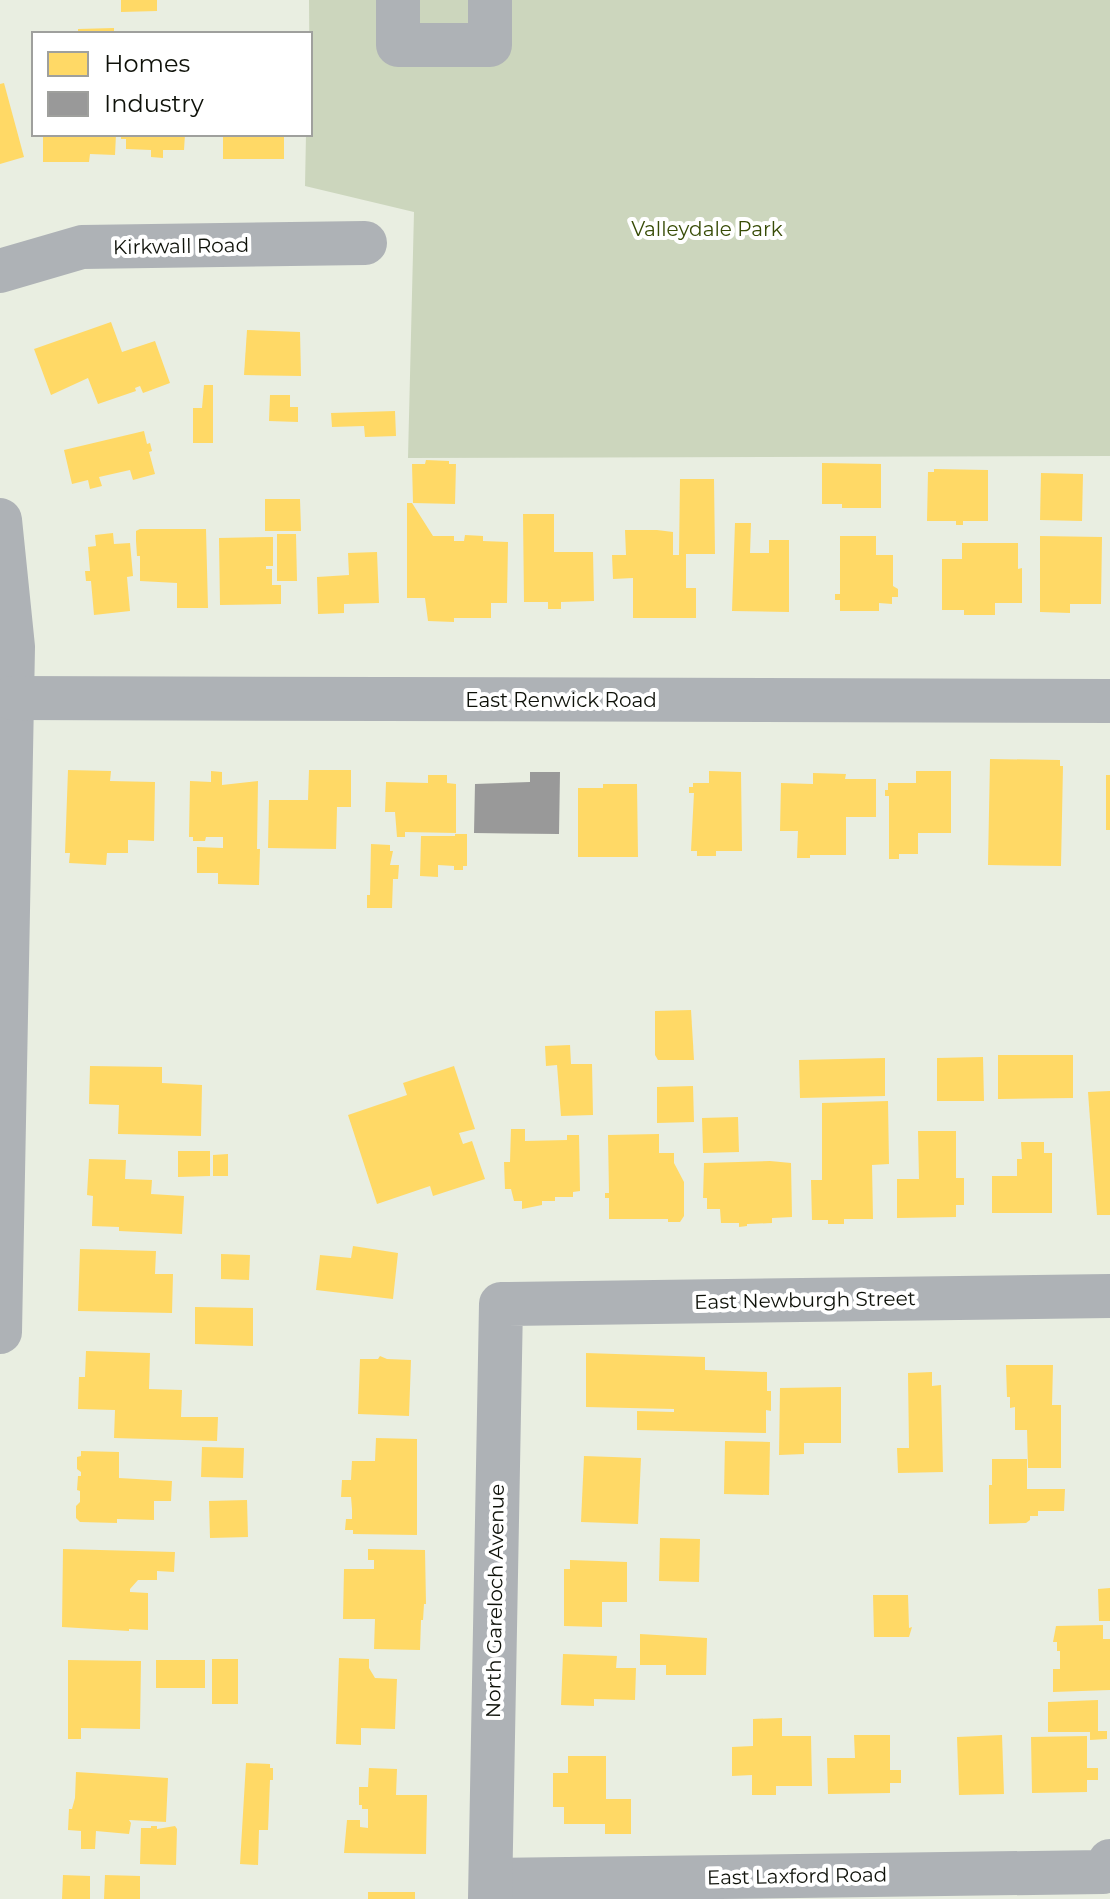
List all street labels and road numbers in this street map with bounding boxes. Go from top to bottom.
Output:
street label: Kirkwall Road [113,233,249,259]
street label: East Renwick Road [465,688,657,712]
street label: East Newburgh Street [694,1286,916,1314]
street label: North Gareloch Avenue [481,1484,509,1718]
street label: East Laxford Road [707,1862,887,1890]

